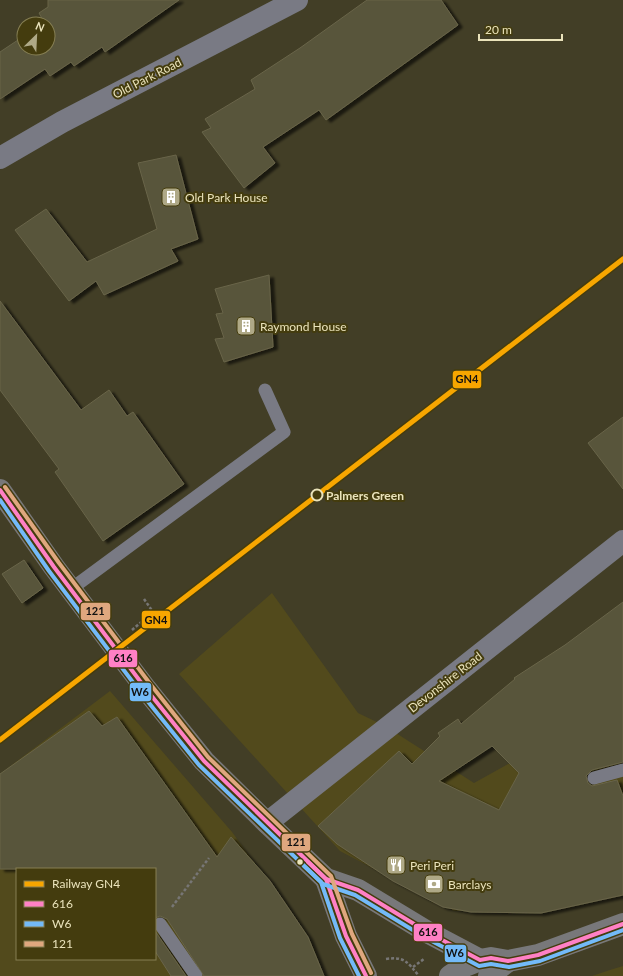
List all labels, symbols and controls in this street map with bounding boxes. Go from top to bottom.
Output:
north arrow [16,16,56,56]
scale bar [479,16,562,42]
text: N [34,19,47,34]
text: 20 m [485,22,512,37]
street label: Old Park Road [110,54,184,102]
building icon: Old Park House [160,186,182,208]
place label: Old Park House [185,190,268,205]
building icon: Raymond House [235,315,257,337]
place label: Raymond House [260,319,347,334]
line badge: GN4 [452,370,482,389]
text: GN4 [456,372,479,385]
marker: Palmers Green [310,488,324,502]
place label: Palmers Green [326,488,404,503]
line badge: 121 [80,602,111,621]
text: 121 [85,604,105,617]
line badge: GN4 [141,610,171,629]
text: GN4 [145,613,168,626]
street label: Devonshire Road [405,648,485,716]
line badge: 616 [108,649,138,668]
text: 616 [113,651,133,664]
line badge: W6 [129,682,152,702]
text: W6 [131,685,150,698]
line badge: 121 [281,833,311,852]
text: 121 [286,835,306,848]
restaurant icon: Peri Peri [385,854,407,876]
unlabelled marker [295,857,305,867]
place label: Peri Peri [410,858,454,873]
legend [16,868,156,960]
bank icon: Barclays [423,873,445,895]
text: Railway GN4 [52,876,120,891]
place label: Barclays [448,877,491,892]
text: 616 [52,896,73,911]
text: W6 [52,916,71,931]
line badge: 616 [413,923,443,942]
text: 616 [418,925,438,938]
text: 121 [52,936,73,951]
line badge: W6 [444,944,467,963]
text: W6 [446,946,465,959]

